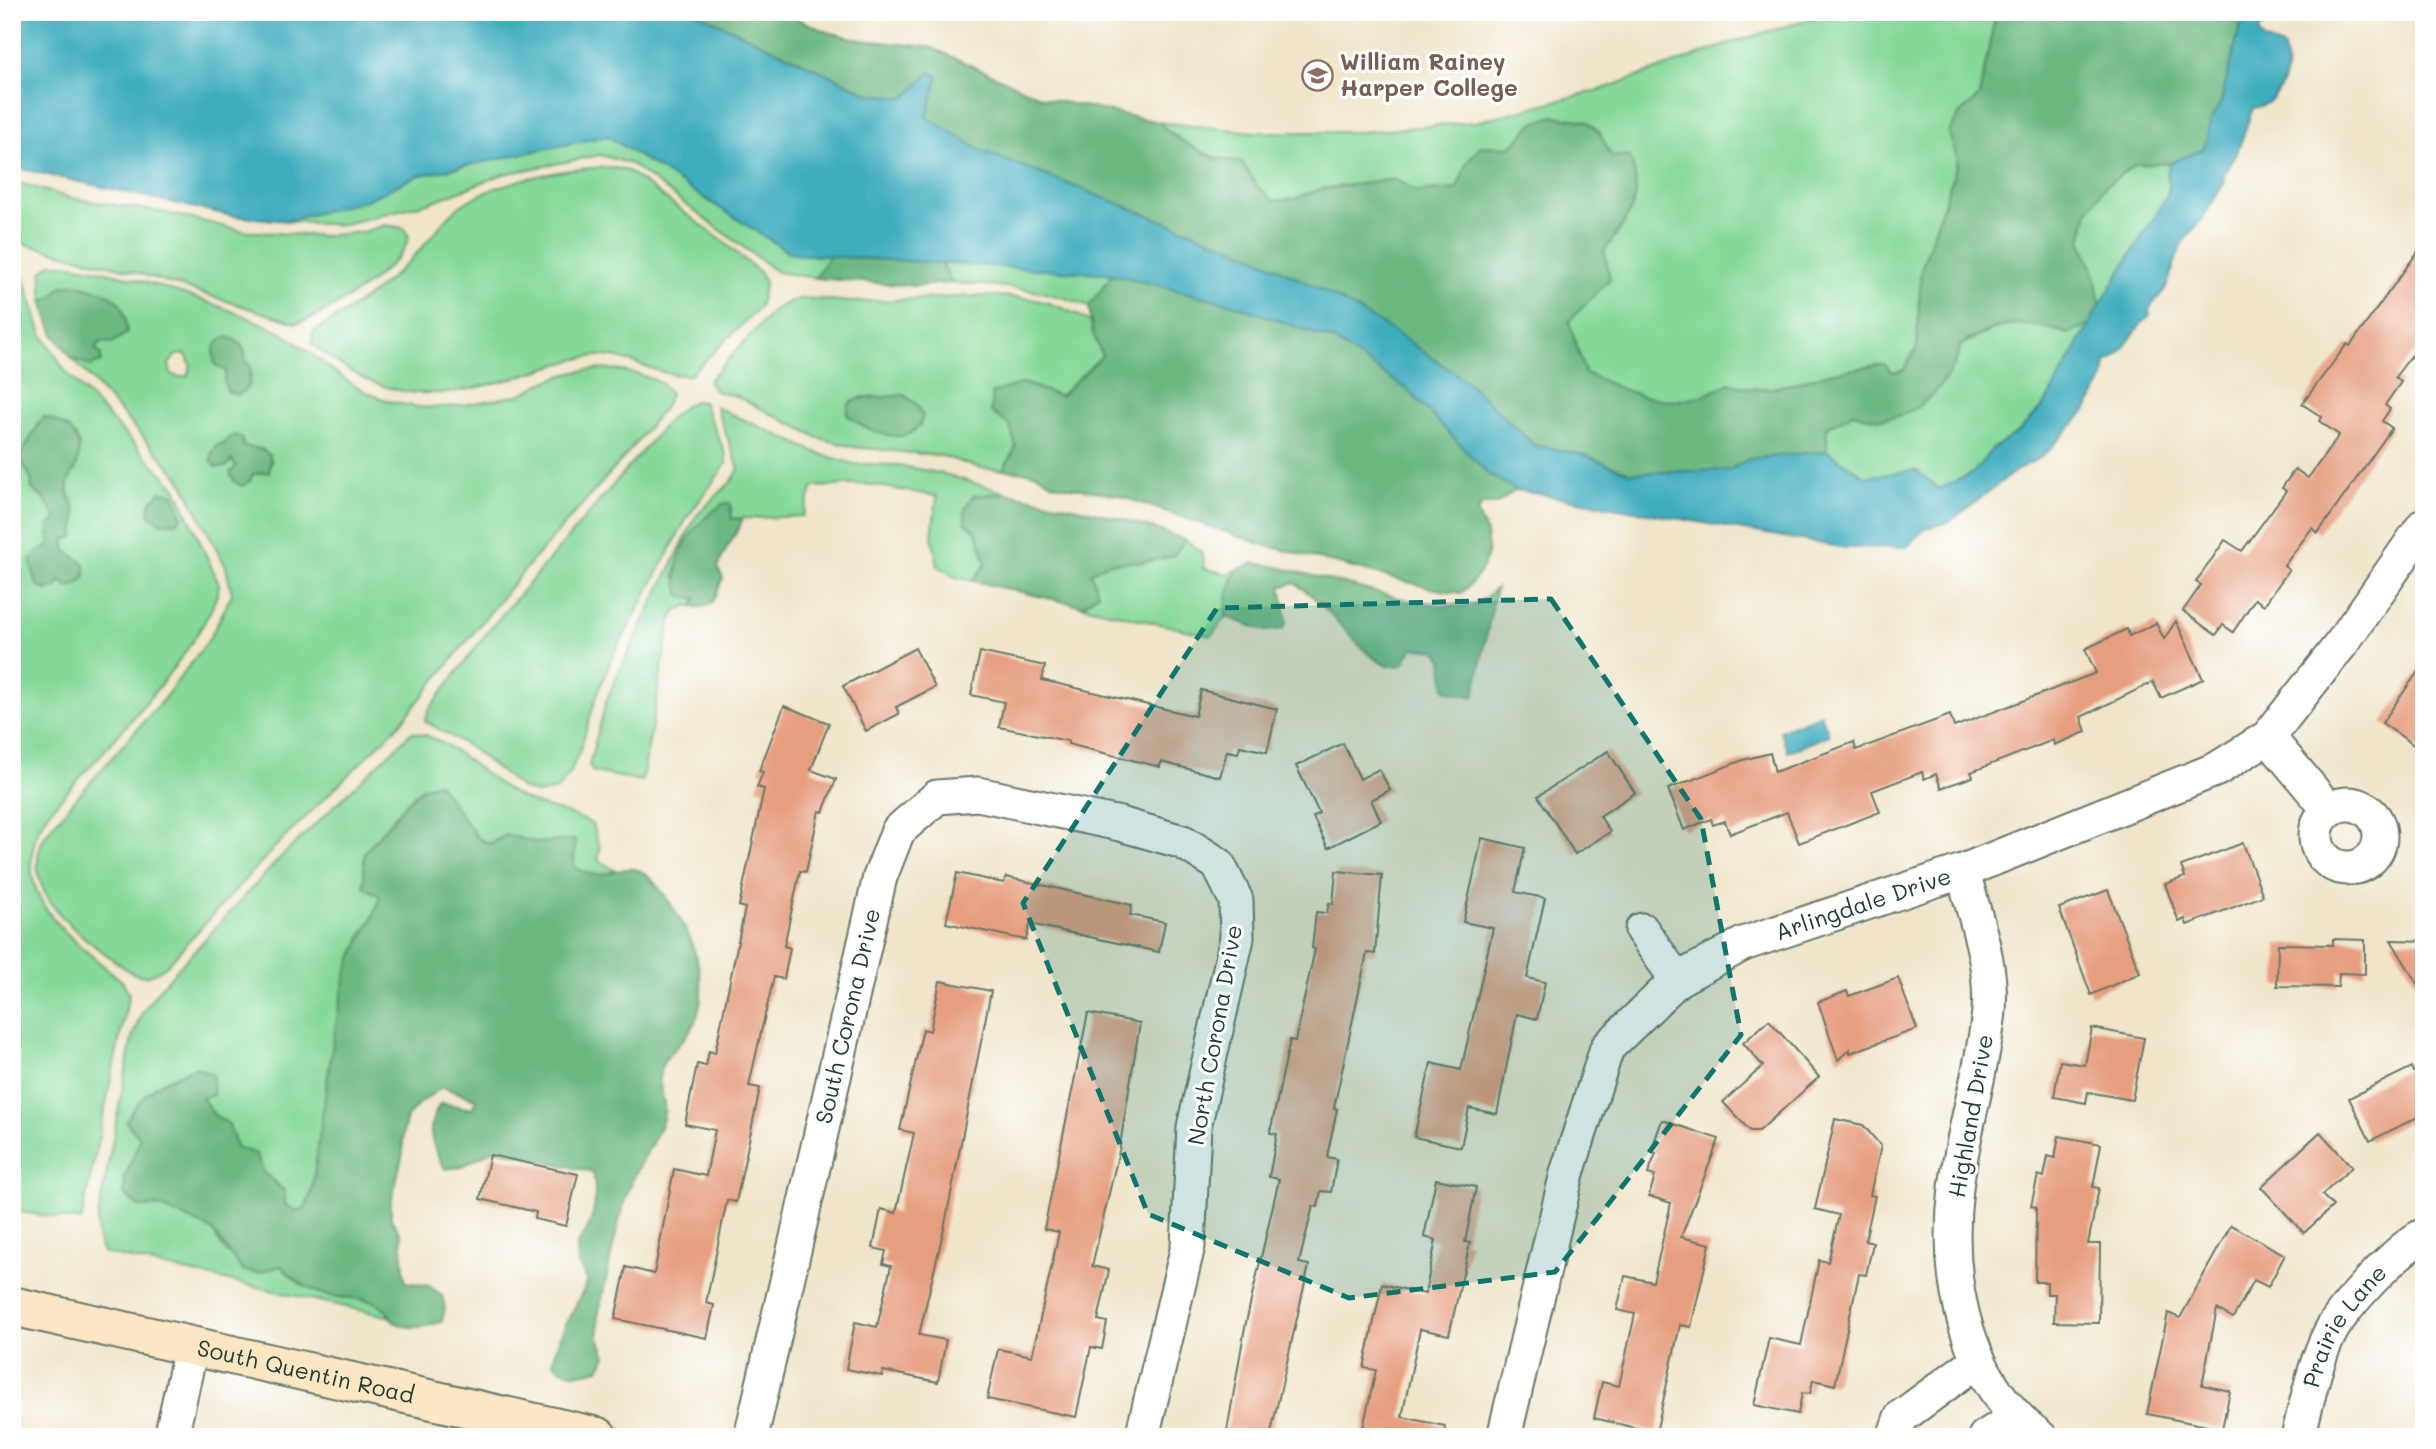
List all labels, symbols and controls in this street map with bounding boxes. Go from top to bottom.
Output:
place label: William Rainey Harper College [1340,46,1518,102]
school or university icon: William Rainey Harper College [1300,58,1334,92]
street label: Arlingdale Drive [1771,860,1955,946]
street label: South Corona Drive [808,905,886,1126]
street label: North Corona Drive [1180,922,1248,1147]
street label: Highland Drive [1941,1032,1999,1200]
street label: Prairie Lane [2295,1257,2392,1391]
street label: South Quentin Road [194,1332,417,1410]

